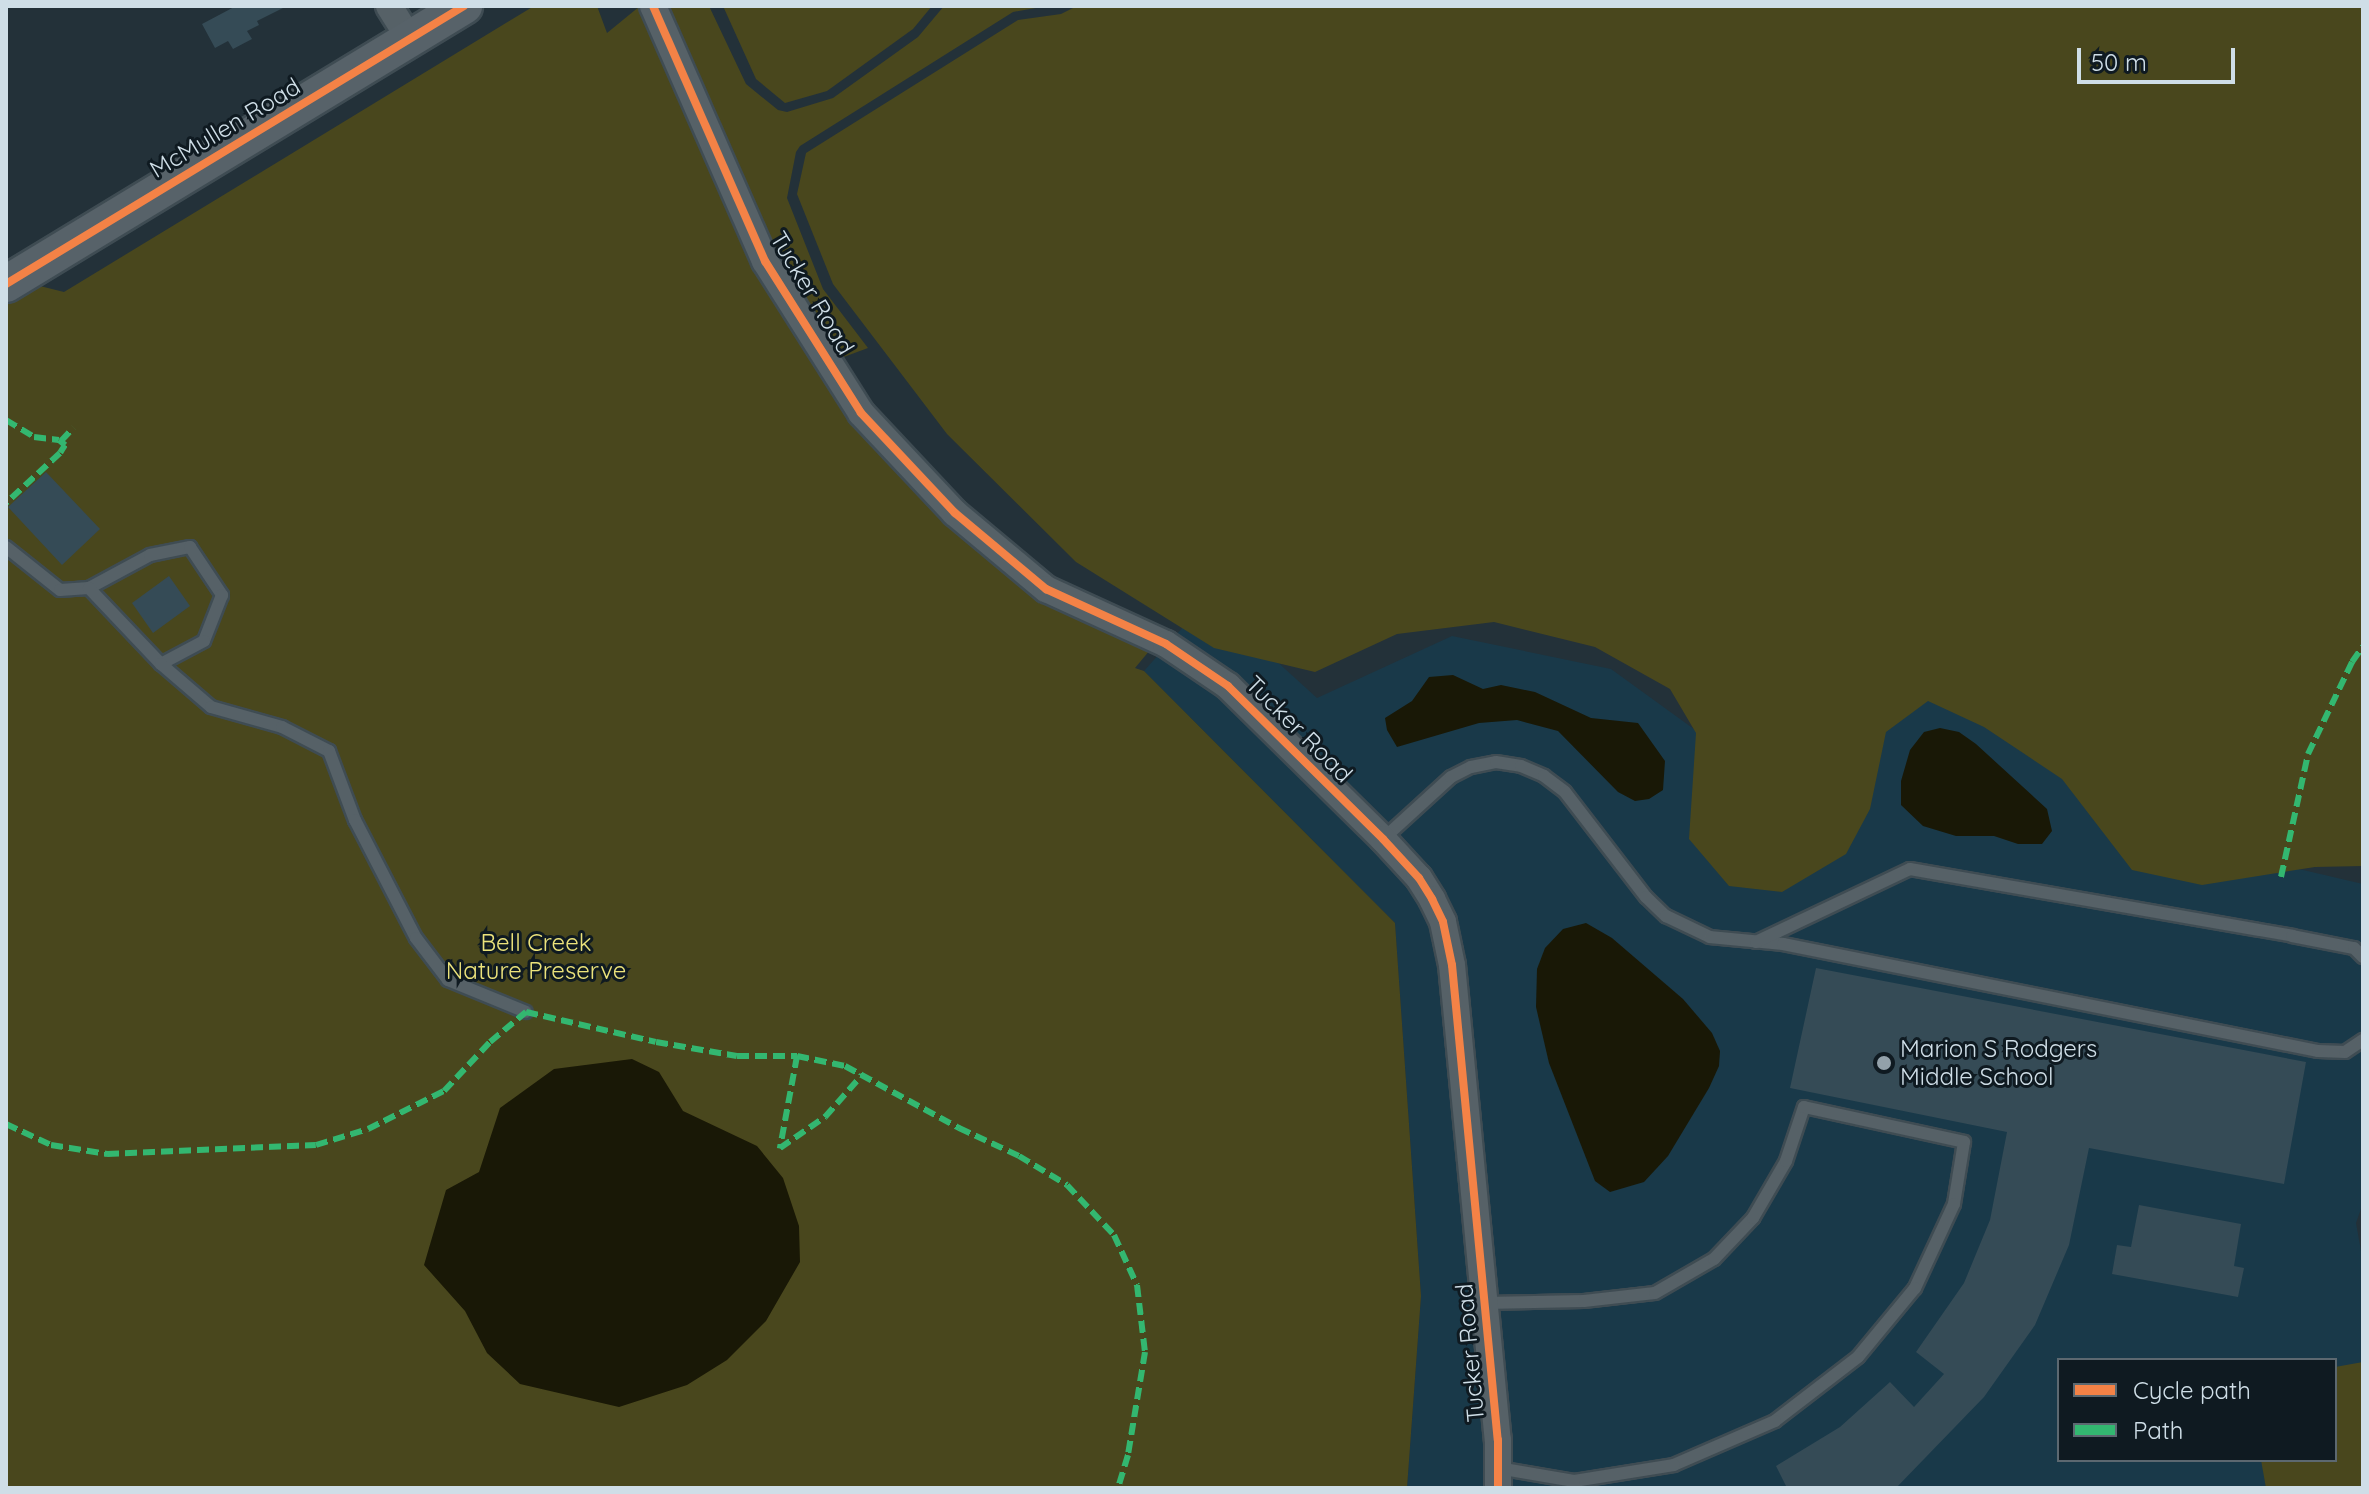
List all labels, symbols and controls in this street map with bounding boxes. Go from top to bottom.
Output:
scale bar [2081,32,2239,82]
text: 50 m [2091,47,2147,77]
street label: McMullen Road [145,72,305,184]
street label: Tucker Road [764,226,860,360]
street label: Tucker Road [1240,670,1358,788]
park label: Bell Creek Nature Preserve [446,929,626,985]
place label: Marion S Rodgers Middle School [1900,1035,2097,1091]
marker: Marion S Rodgers Middle School [1875,1054,1893,1072]
street label: Tucker Road [1450,1283,1490,1423]
legend [2057,1358,2337,1462]
text: Cycle path [2133,1375,2251,1405]
text: Path [2133,1415,2184,1445]

